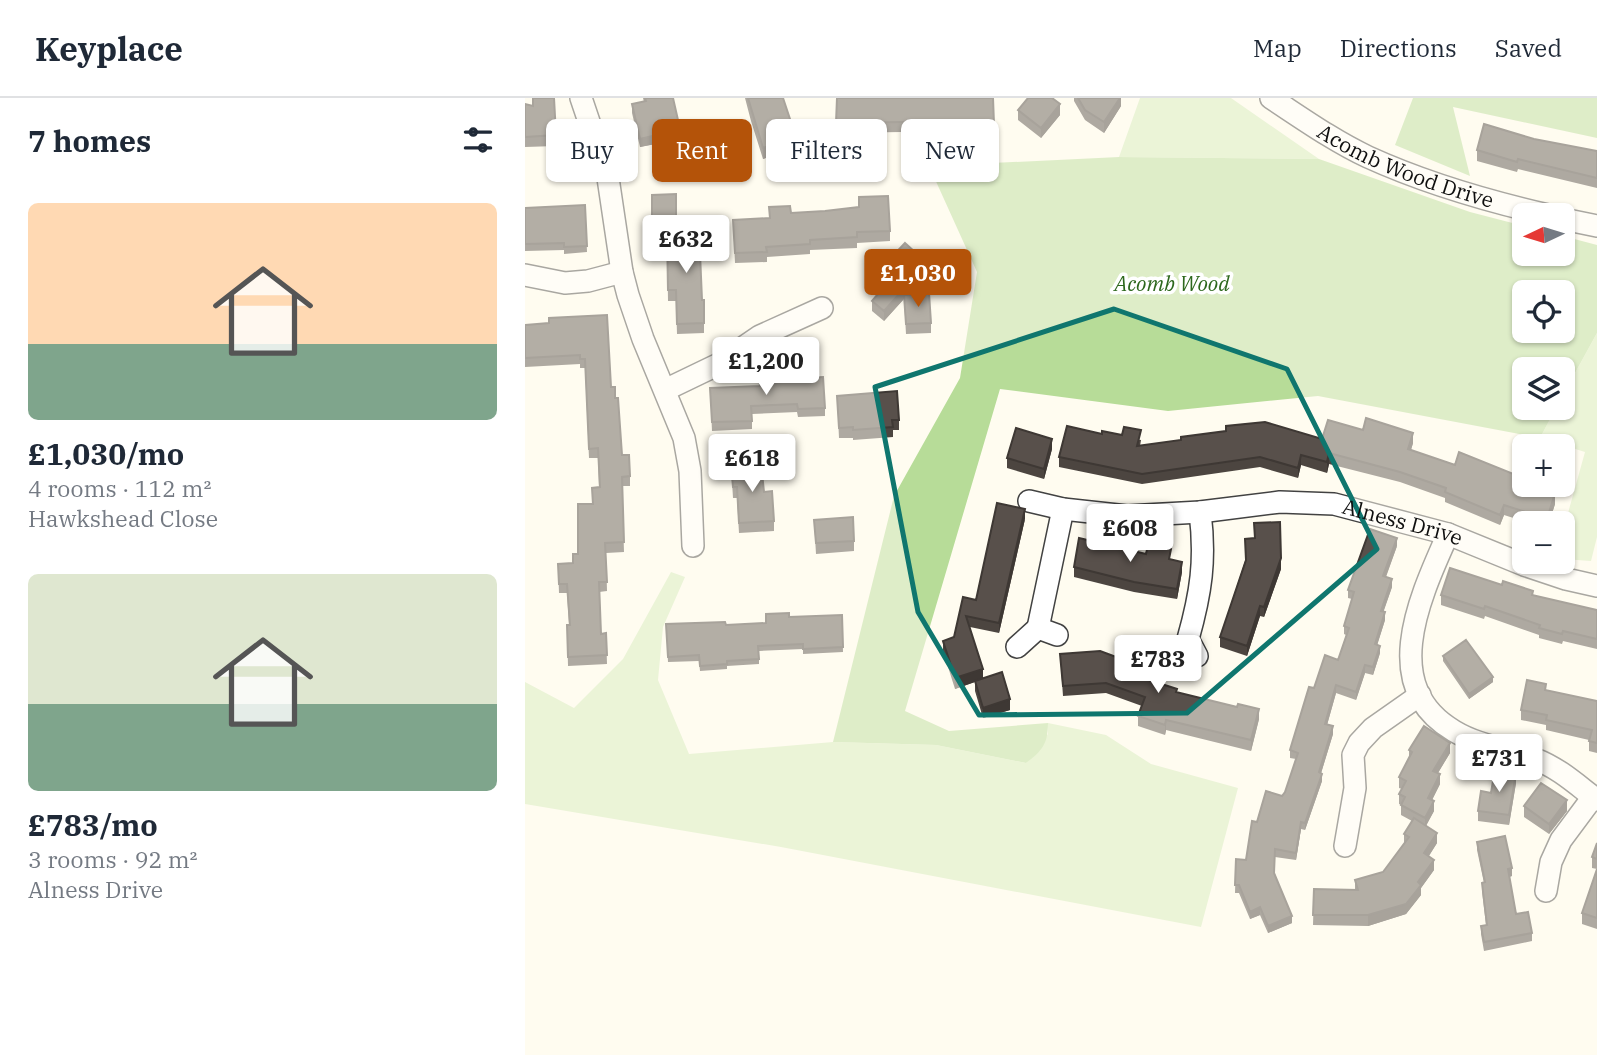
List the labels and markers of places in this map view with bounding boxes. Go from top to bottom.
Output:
pin: £632 [645,216,727,275]
pin: £1,030 [861,250,975,309]
pin: £1,200 [709,338,823,397]
pin: £618 [711,434,793,494]
pin: £608 [1089,504,1171,564]
pin: £783 [1117,636,1199,695]
pin: £731 [1458,734,1540,794]

